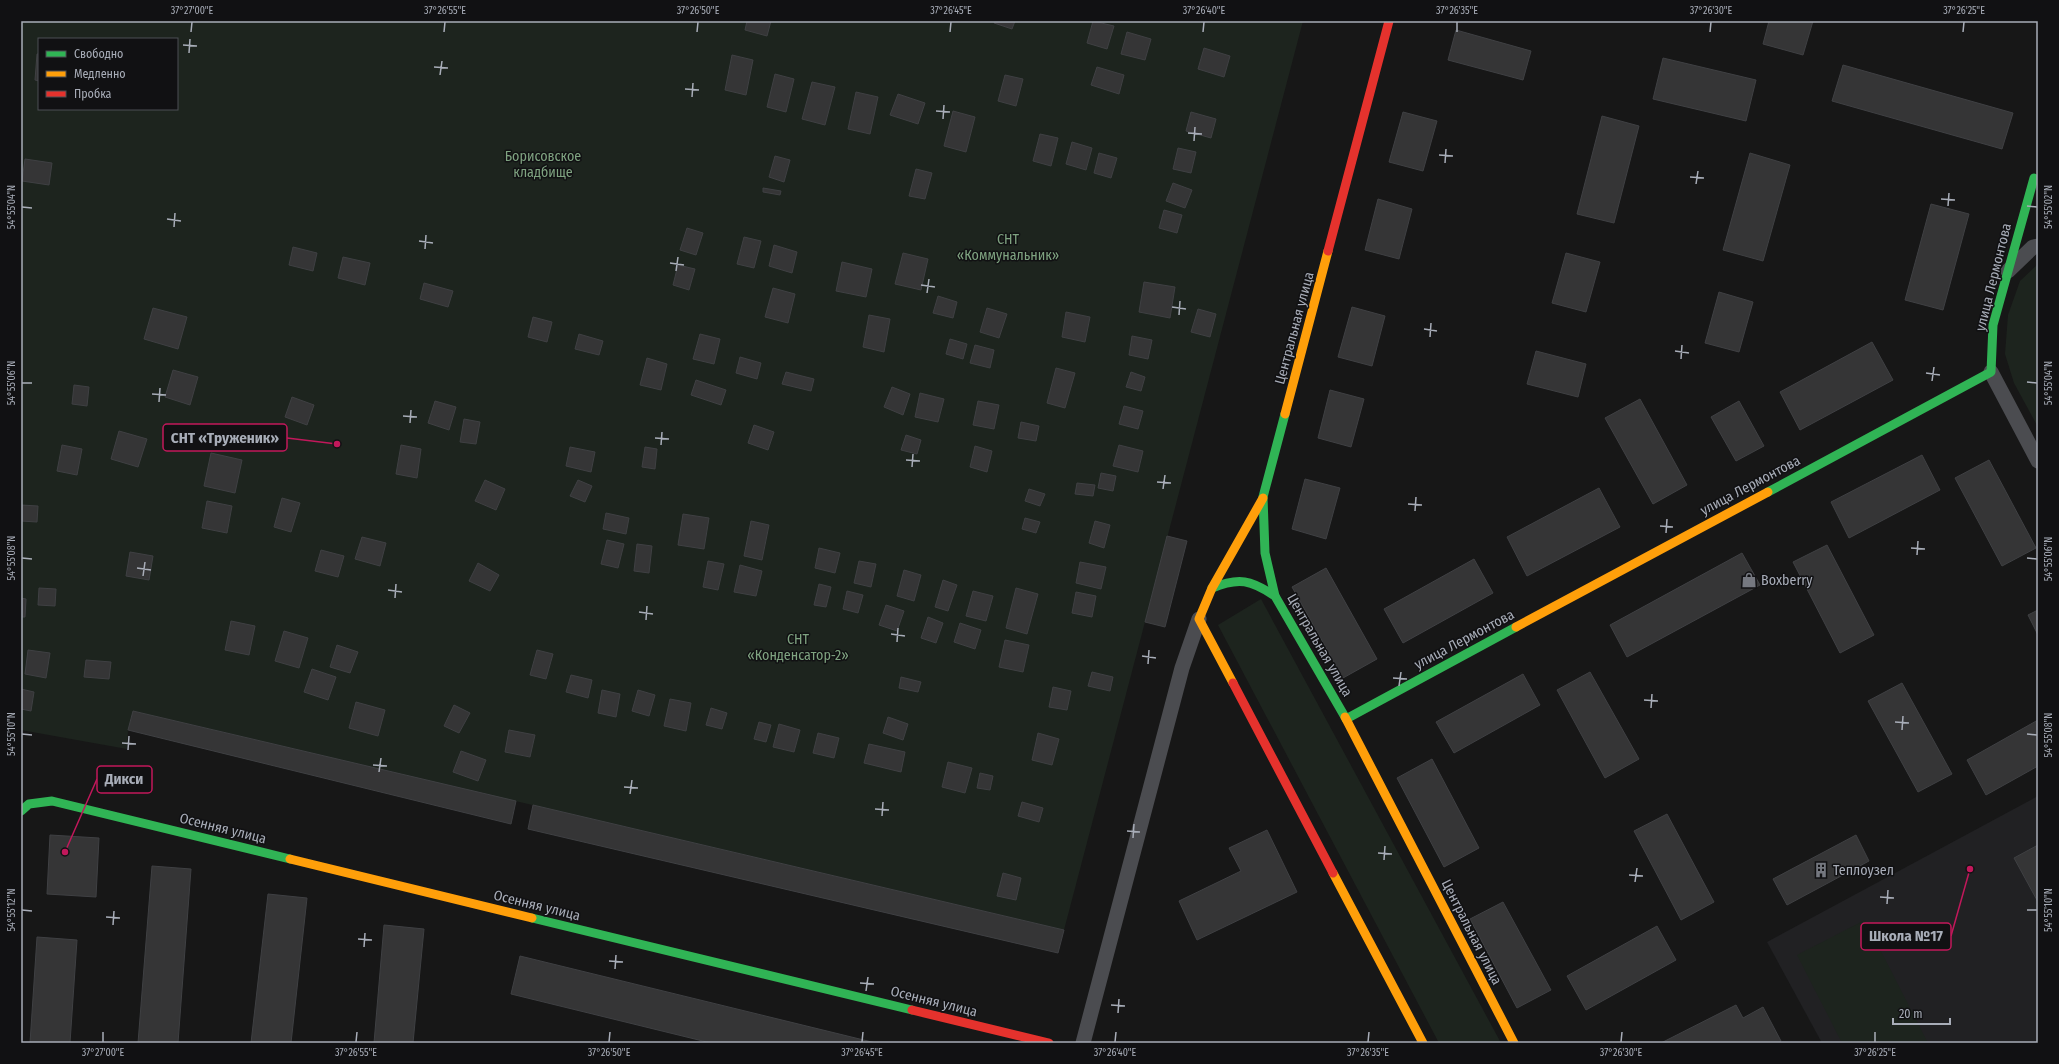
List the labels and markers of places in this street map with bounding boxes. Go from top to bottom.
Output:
callout: СНТ «Труженик» [163,424,287,451]
shop icon: Boxberry [1740,571,1758,589]
place label: Boxberry [1761,572,1813,589]
callout: Дикси [97,766,152,793]
building icon: Теплоузел [1812,861,1830,879]
place label: Теплоузел [1833,862,1894,879]
callout: Школа №17 [1861,923,1951,950]

